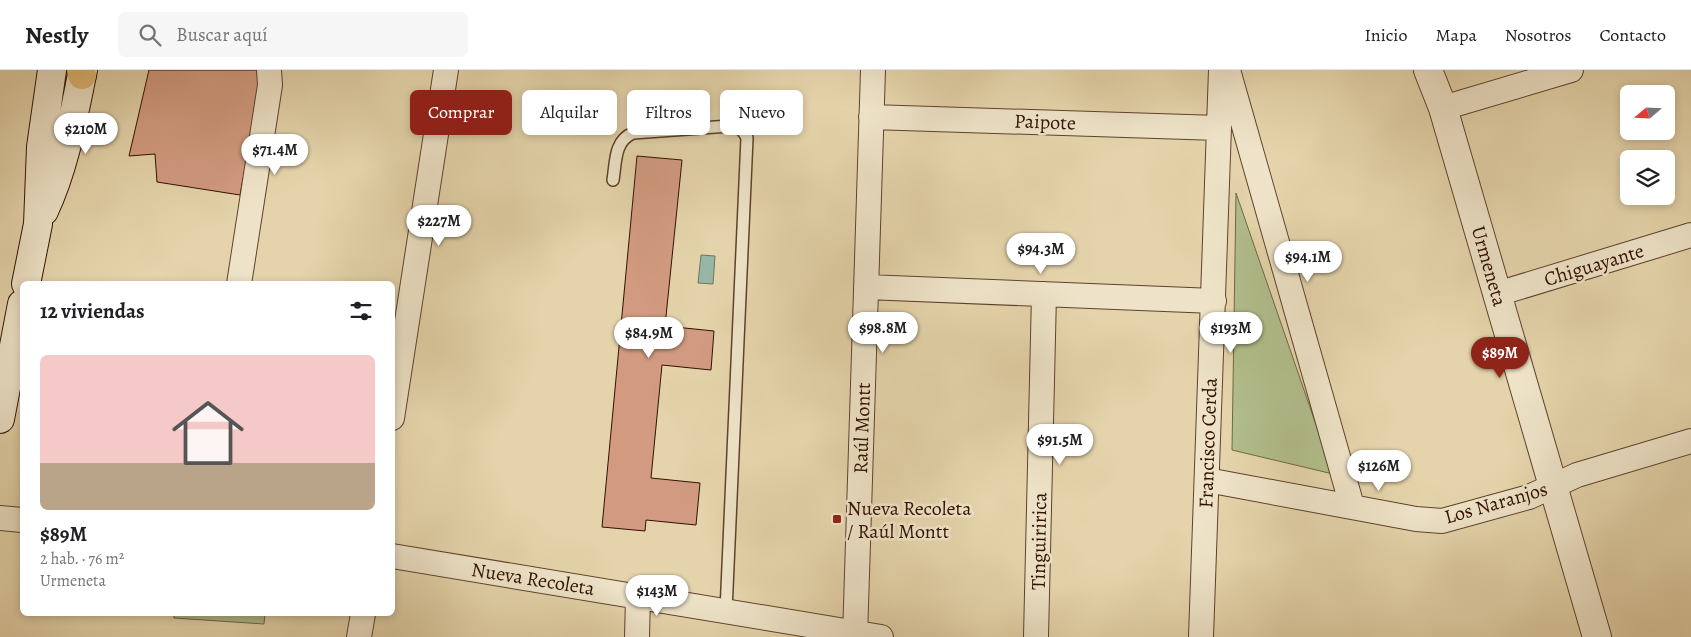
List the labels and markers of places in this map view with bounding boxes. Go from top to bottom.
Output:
pin: $210M [51,112,121,155]
pin: $71.4M [234,134,316,176]
pin: $227M [404,204,474,247]
pin: $94.3M [1000,232,1082,275]
pin: $94.1M [1267,240,1349,283]
pin: $98.8M [842,312,924,354]
pin: $193M [1196,312,1266,354]
pin: $84.9M [608,316,690,359]
pin: $89M [1470,336,1530,379]
pin: $91.5M [1019,424,1101,466]
pin: $126M [1344,450,1414,492]
place label: Nueva Recoleta / Raúl Montt [847,495,972,545]
marker: Nueva Recoleta / Raúl Montt [831,513,843,525]
pin: $143M [622,574,692,617]

